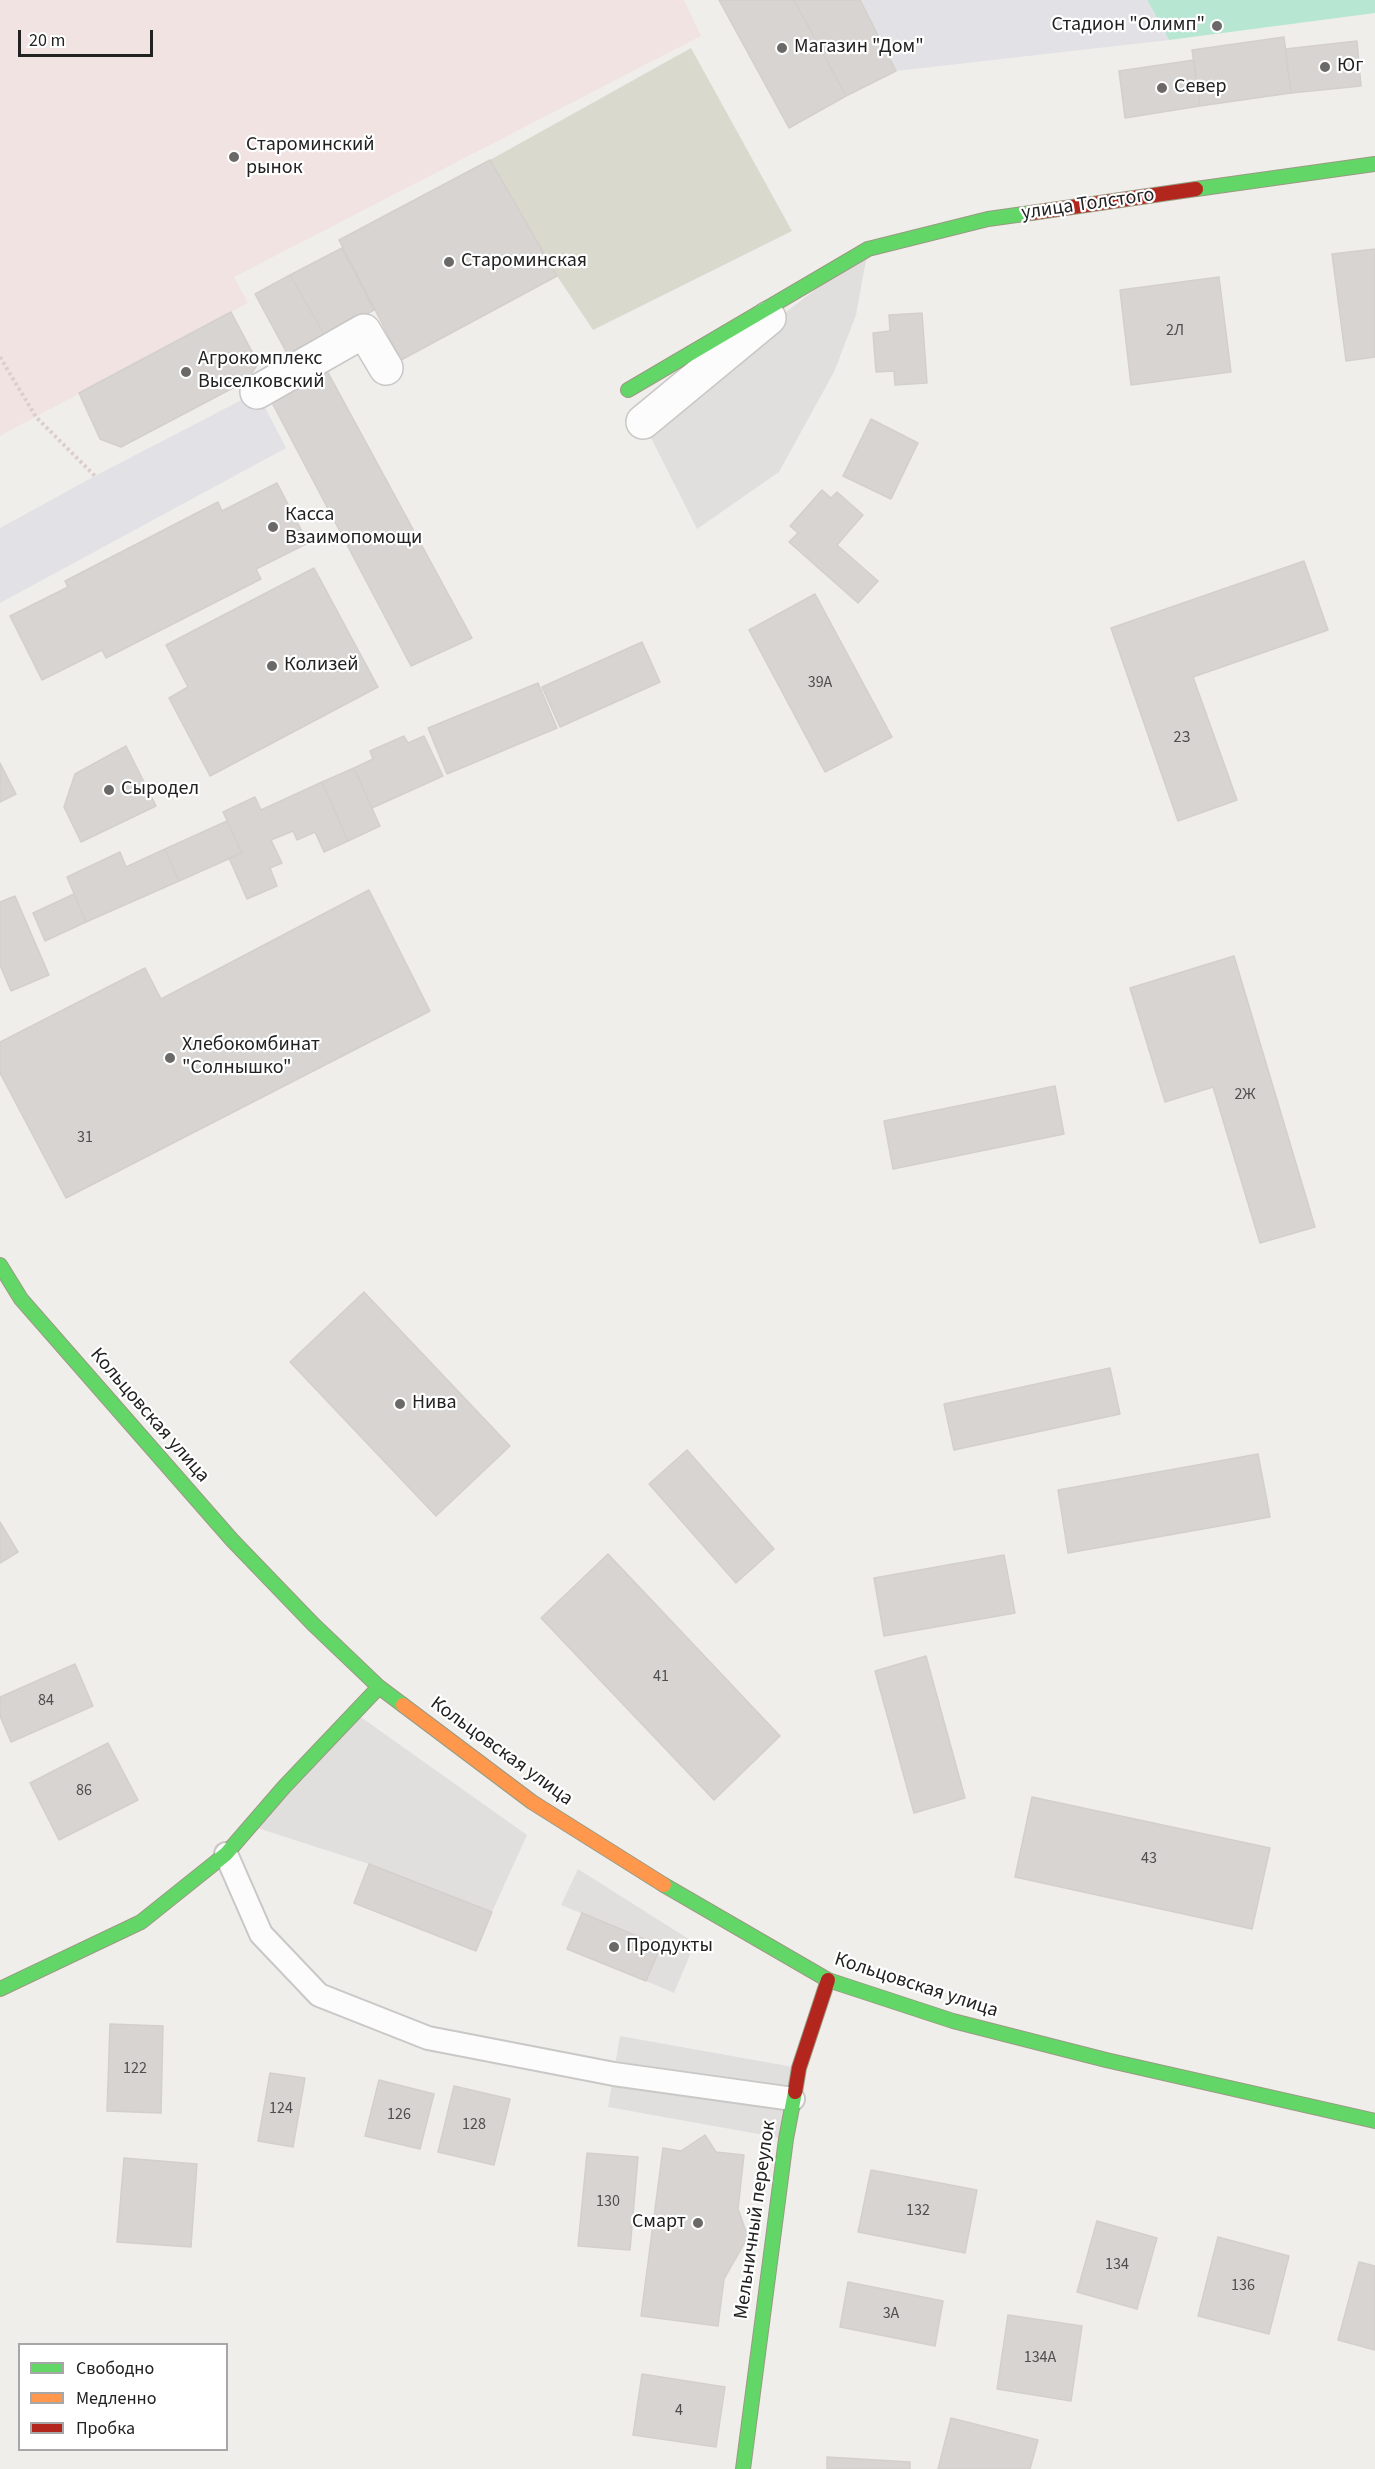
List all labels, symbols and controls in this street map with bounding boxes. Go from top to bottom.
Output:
place label: Стадион "Олимп" [1051,14,1205,38]
scale bar [21,18,156,56]
marker: Стадион "Олимп" [1210,19,1224,33]
text: 20 m [29,28,65,53]
place label: Магазин "Дом" [794,36,924,60]
marker: Магазин "Дом" [775,41,789,55]
place label: Юг [1337,55,1363,79]
marker: Юг [1318,60,1332,74]
place label: Север [1174,76,1227,100]
marker: Север [1155,81,1169,95]
place label: Староминский рынок [246,134,374,181]
marker: Староминский рынок [227,150,241,164]
street label: улица Толстого [1020,184,1156,226]
place label: Староминская [461,250,587,274]
marker: Староминская [442,255,456,269]
house number: 2Л [1166,321,1184,341]
place label: Агрокомплекс Выселковский [198,348,325,395]
marker: Агрокомплекс Выселковский [179,365,193,379]
place label: Касса Взаимопомощи [285,504,422,551]
marker: Касса Взаимопомощи [266,520,280,534]
place label: Колизей [284,654,359,678]
marker: Колизей [265,659,279,673]
house number: 39А [808,673,832,693]
house number: 2З [1174,728,1190,748]
place label: Сыродел [121,778,199,802]
marker: Сыродел [102,783,116,797]
place label: Хлебокомбинат "Солнышко" [182,1034,320,1081]
marker: Хлебокомбинат "Солнышко" [163,1051,177,1065]
house number: 2Ж [1234,1085,1256,1105]
house number: 31 [77,1128,93,1148]
street label: Кольцовская улица [84,1344,214,1488]
place label: Нива [412,1392,457,1416]
marker: Нива [393,1397,407,1411]
house number: 41 [653,1667,669,1687]
house number: 84 [38,1691,54,1711]
street label: Кольцовская улица [425,1692,577,1812]
house number: 86 [76,1781,92,1801]
house number: 43 [1141,1849,1157,1869]
place label: Продукты [626,1935,713,1959]
marker: Продукты [607,1940,621,1954]
street label: Кольцовская улица [831,1948,1001,2024]
house number: 122 [123,2059,147,2079]
house number: 124 [269,2099,293,2119]
house number: 126 [387,2105,411,2125]
house number: 128 [462,2115,486,2135]
street label: Мельничный переулок [730,2119,782,2321]
house number: 130 [596,2192,620,2212]
house number: 132 [906,2201,930,2221]
place label: Смарт [632,2211,686,2235]
marker: Смарт [691,2216,705,2230]
house number: 134 [1105,2255,1129,2275]
house number: 136 [1231,2276,1255,2296]
house number: 3А [883,2304,899,2324]
legend [18,2343,228,2451]
house number: 134А [1024,2348,1056,2368]
text: Свободно [76,2356,154,2381]
text: Медленно [76,2386,156,2411]
house number: 4 [675,2401,683,2421]
text: Пробка [76,2416,135,2441]

